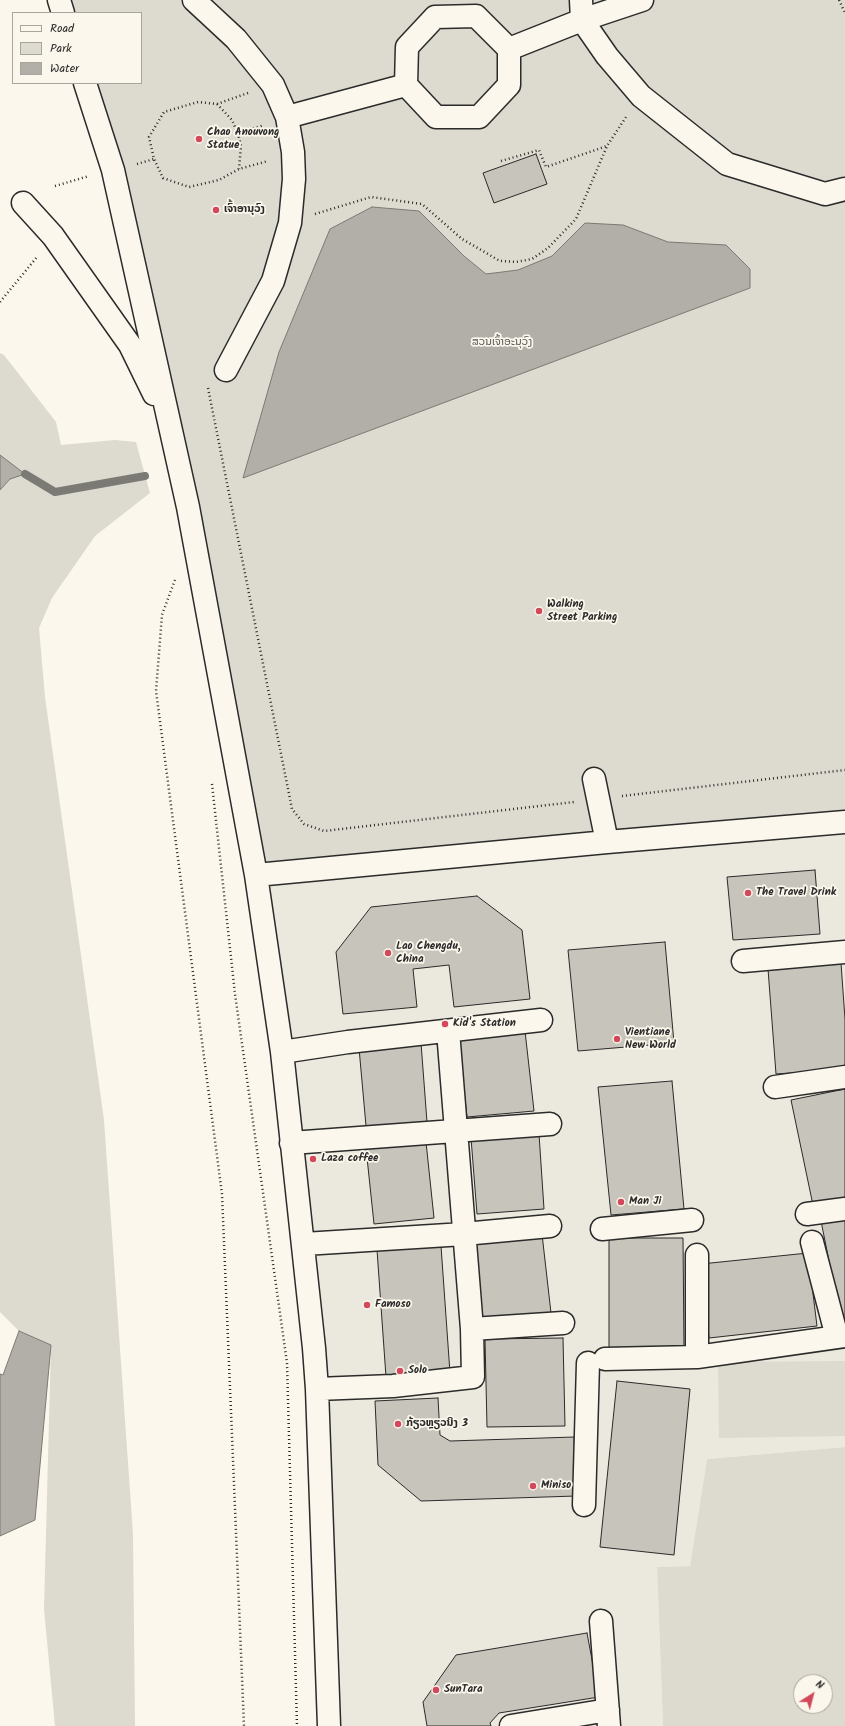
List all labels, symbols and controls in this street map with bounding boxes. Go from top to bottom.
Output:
legend [12,12,142,84]
text: Road [50,19,74,38]
text: Park [50,39,72,58]
text: Water [50,59,79,78]
place label: Chao Anouvong Statue [207,126,279,152]
marker: Chao Anouvong Statue [194,134,204,144]
place label: ເຈົ້າອານຸວົງ [224,203,265,217]
marker: ເຈົ້າອານຸວົງ [211,205,221,215]
park label: ສວນເຈົ້າອະນຸວົງ [472,336,532,350]
place label: Walking Street Parking [547,598,617,624]
marker: Walking Street Parking [534,606,544,616]
place label: The Travel Drink [756,886,836,900]
marker: The Travel Drink [743,888,753,898]
place label: Lao Chengdu, China [396,940,461,966]
marker: Lao Chengdu, China [383,948,393,958]
place label: Kid's Station [453,1017,516,1031]
marker: Kid's Station [440,1019,450,1029]
place label: Vientiane New World [625,1026,676,1052]
marker: Vientiane New World [612,1034,622,1044]
place label: Laza coffee [321,1152,378,1166]
marker: Laza coffee [308,1154,318,1164]
place label: Man Ji [629,1195,661,1209]
marker: Man Ji [616,1197,626,1207]
place label: Famoso [375,1298,411,1312]
marker: Famoso [362,1300,372,1310]
place label: Solo [408,1364,427,1378]
marker: Solo [395,1366,405,1376]
place label: ກ້ຽວຫຼຽວນິງ 3 [406,1417,468,1431]
marker: ກ້ຽວຫຼຽວນິງ 3 [393,1419,403,1429]
place label: Miniso [541,1479,571,1493]
marker: Miniso [528,1481,538,1491]
north arrow [793,1674,833,1714]
text: N [811,1676,828,1694]
place label: SunTara [444,1683,483,1697]
marker: SunTara [431,1685,441,1695]

